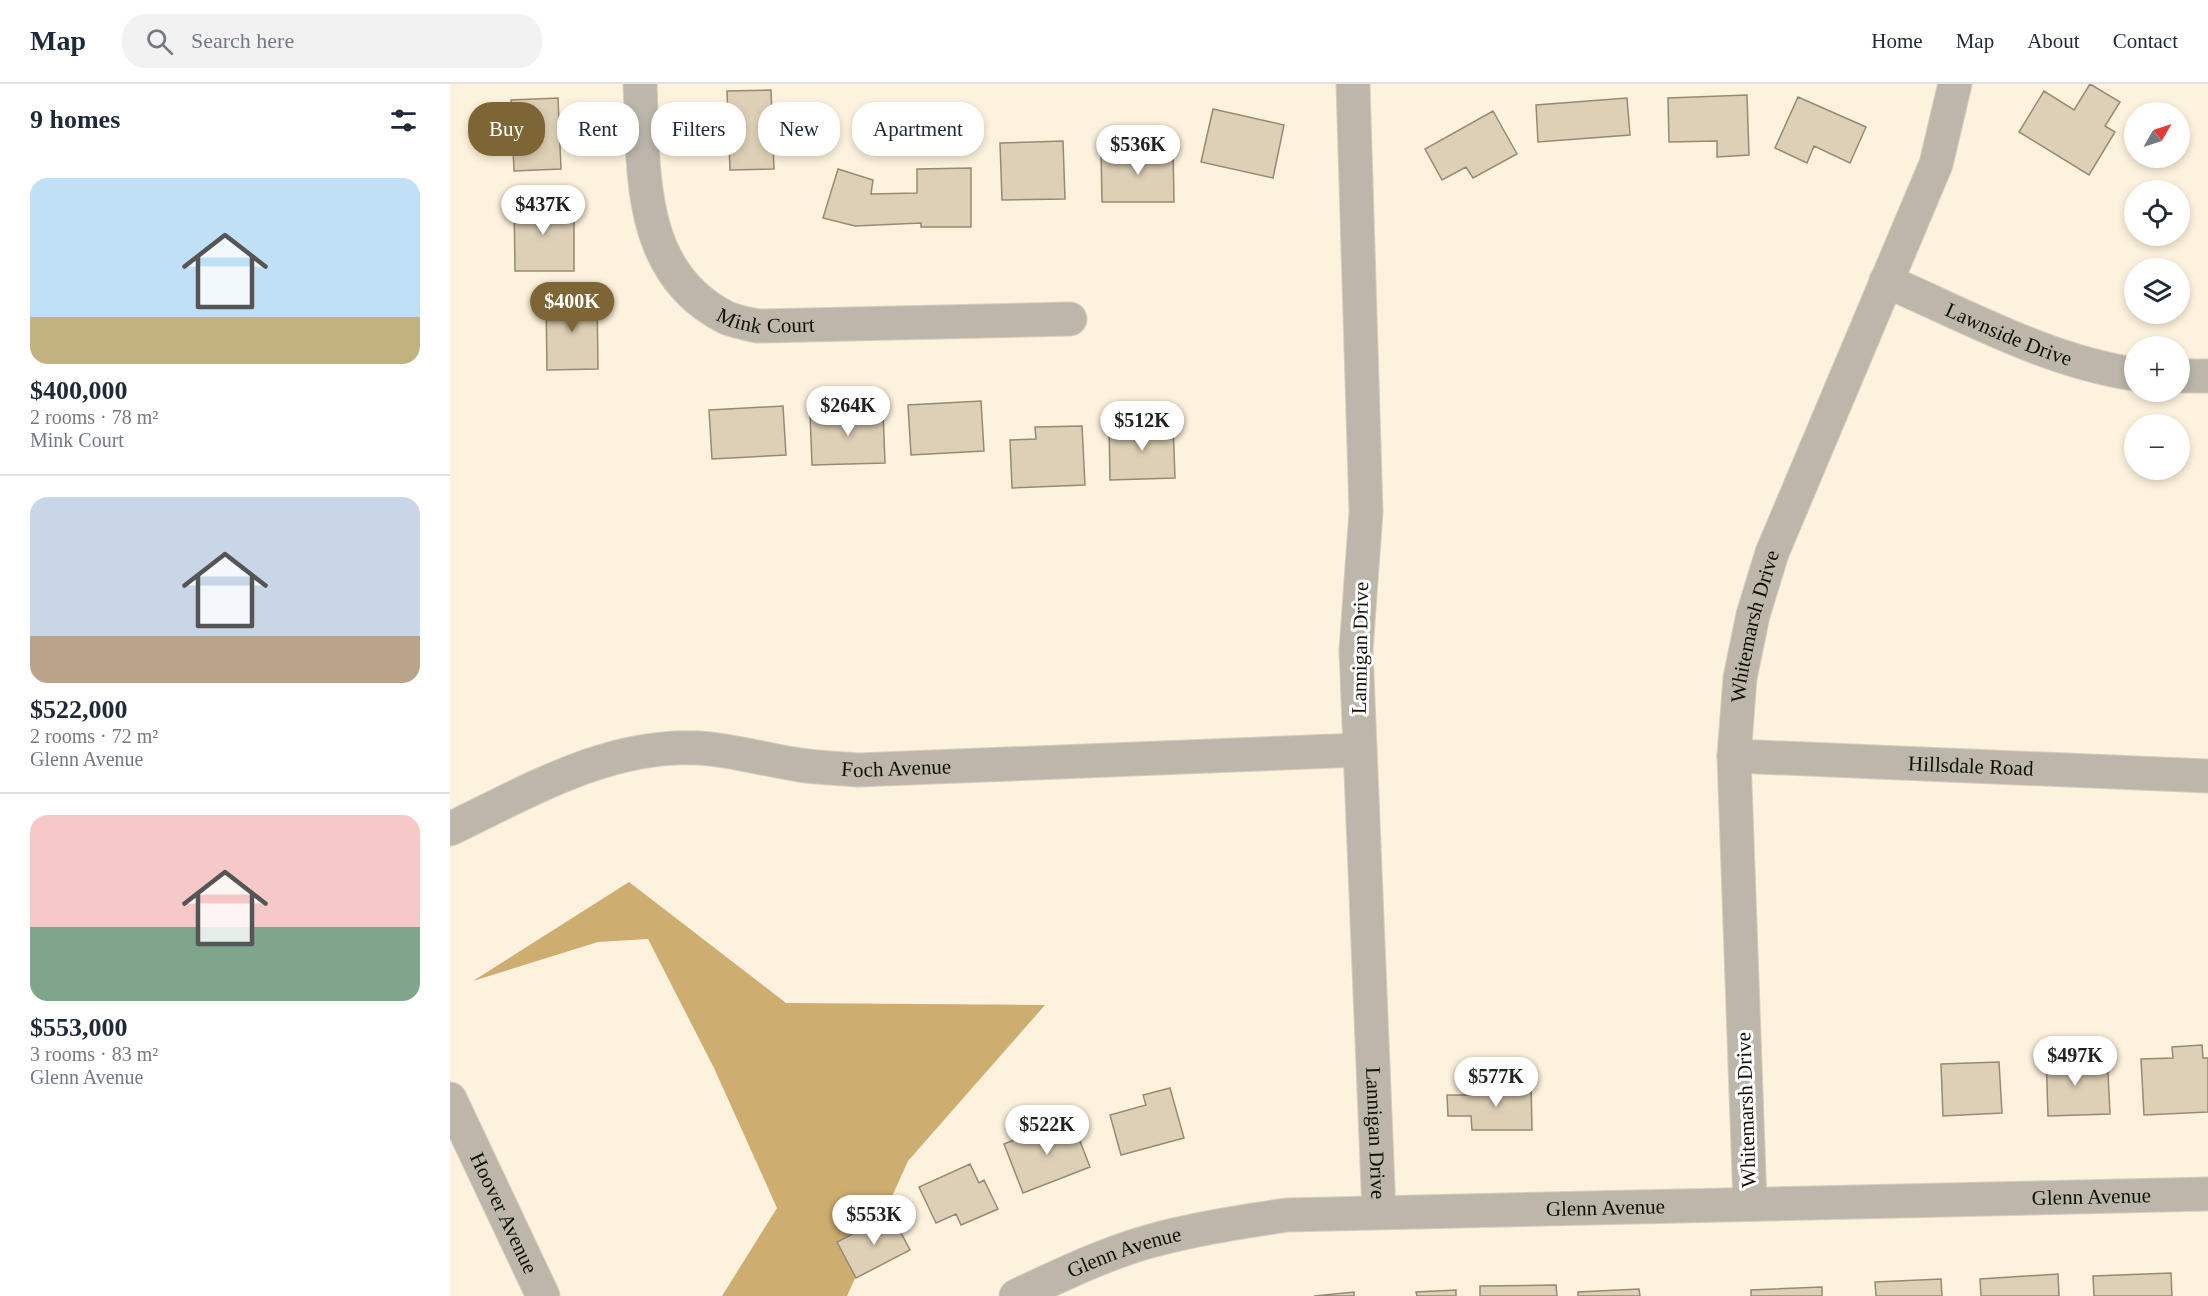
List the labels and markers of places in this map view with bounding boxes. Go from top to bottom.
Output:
pin: $536K [1096,125,1180,176]
pin: $437K [501,185,585,236]
pin: $400K [530,282,614,333]
pin: $264K [806,386,890,437]
pin: $512K [1100,401,1184,452]
pin: $497K [2033,1036,2117,1087]
pin: $577K [1454,1057,1538,1108]
pin: $522K [1005,1105,1089,1156]
pin: $553K [832,1195,916,1246]

